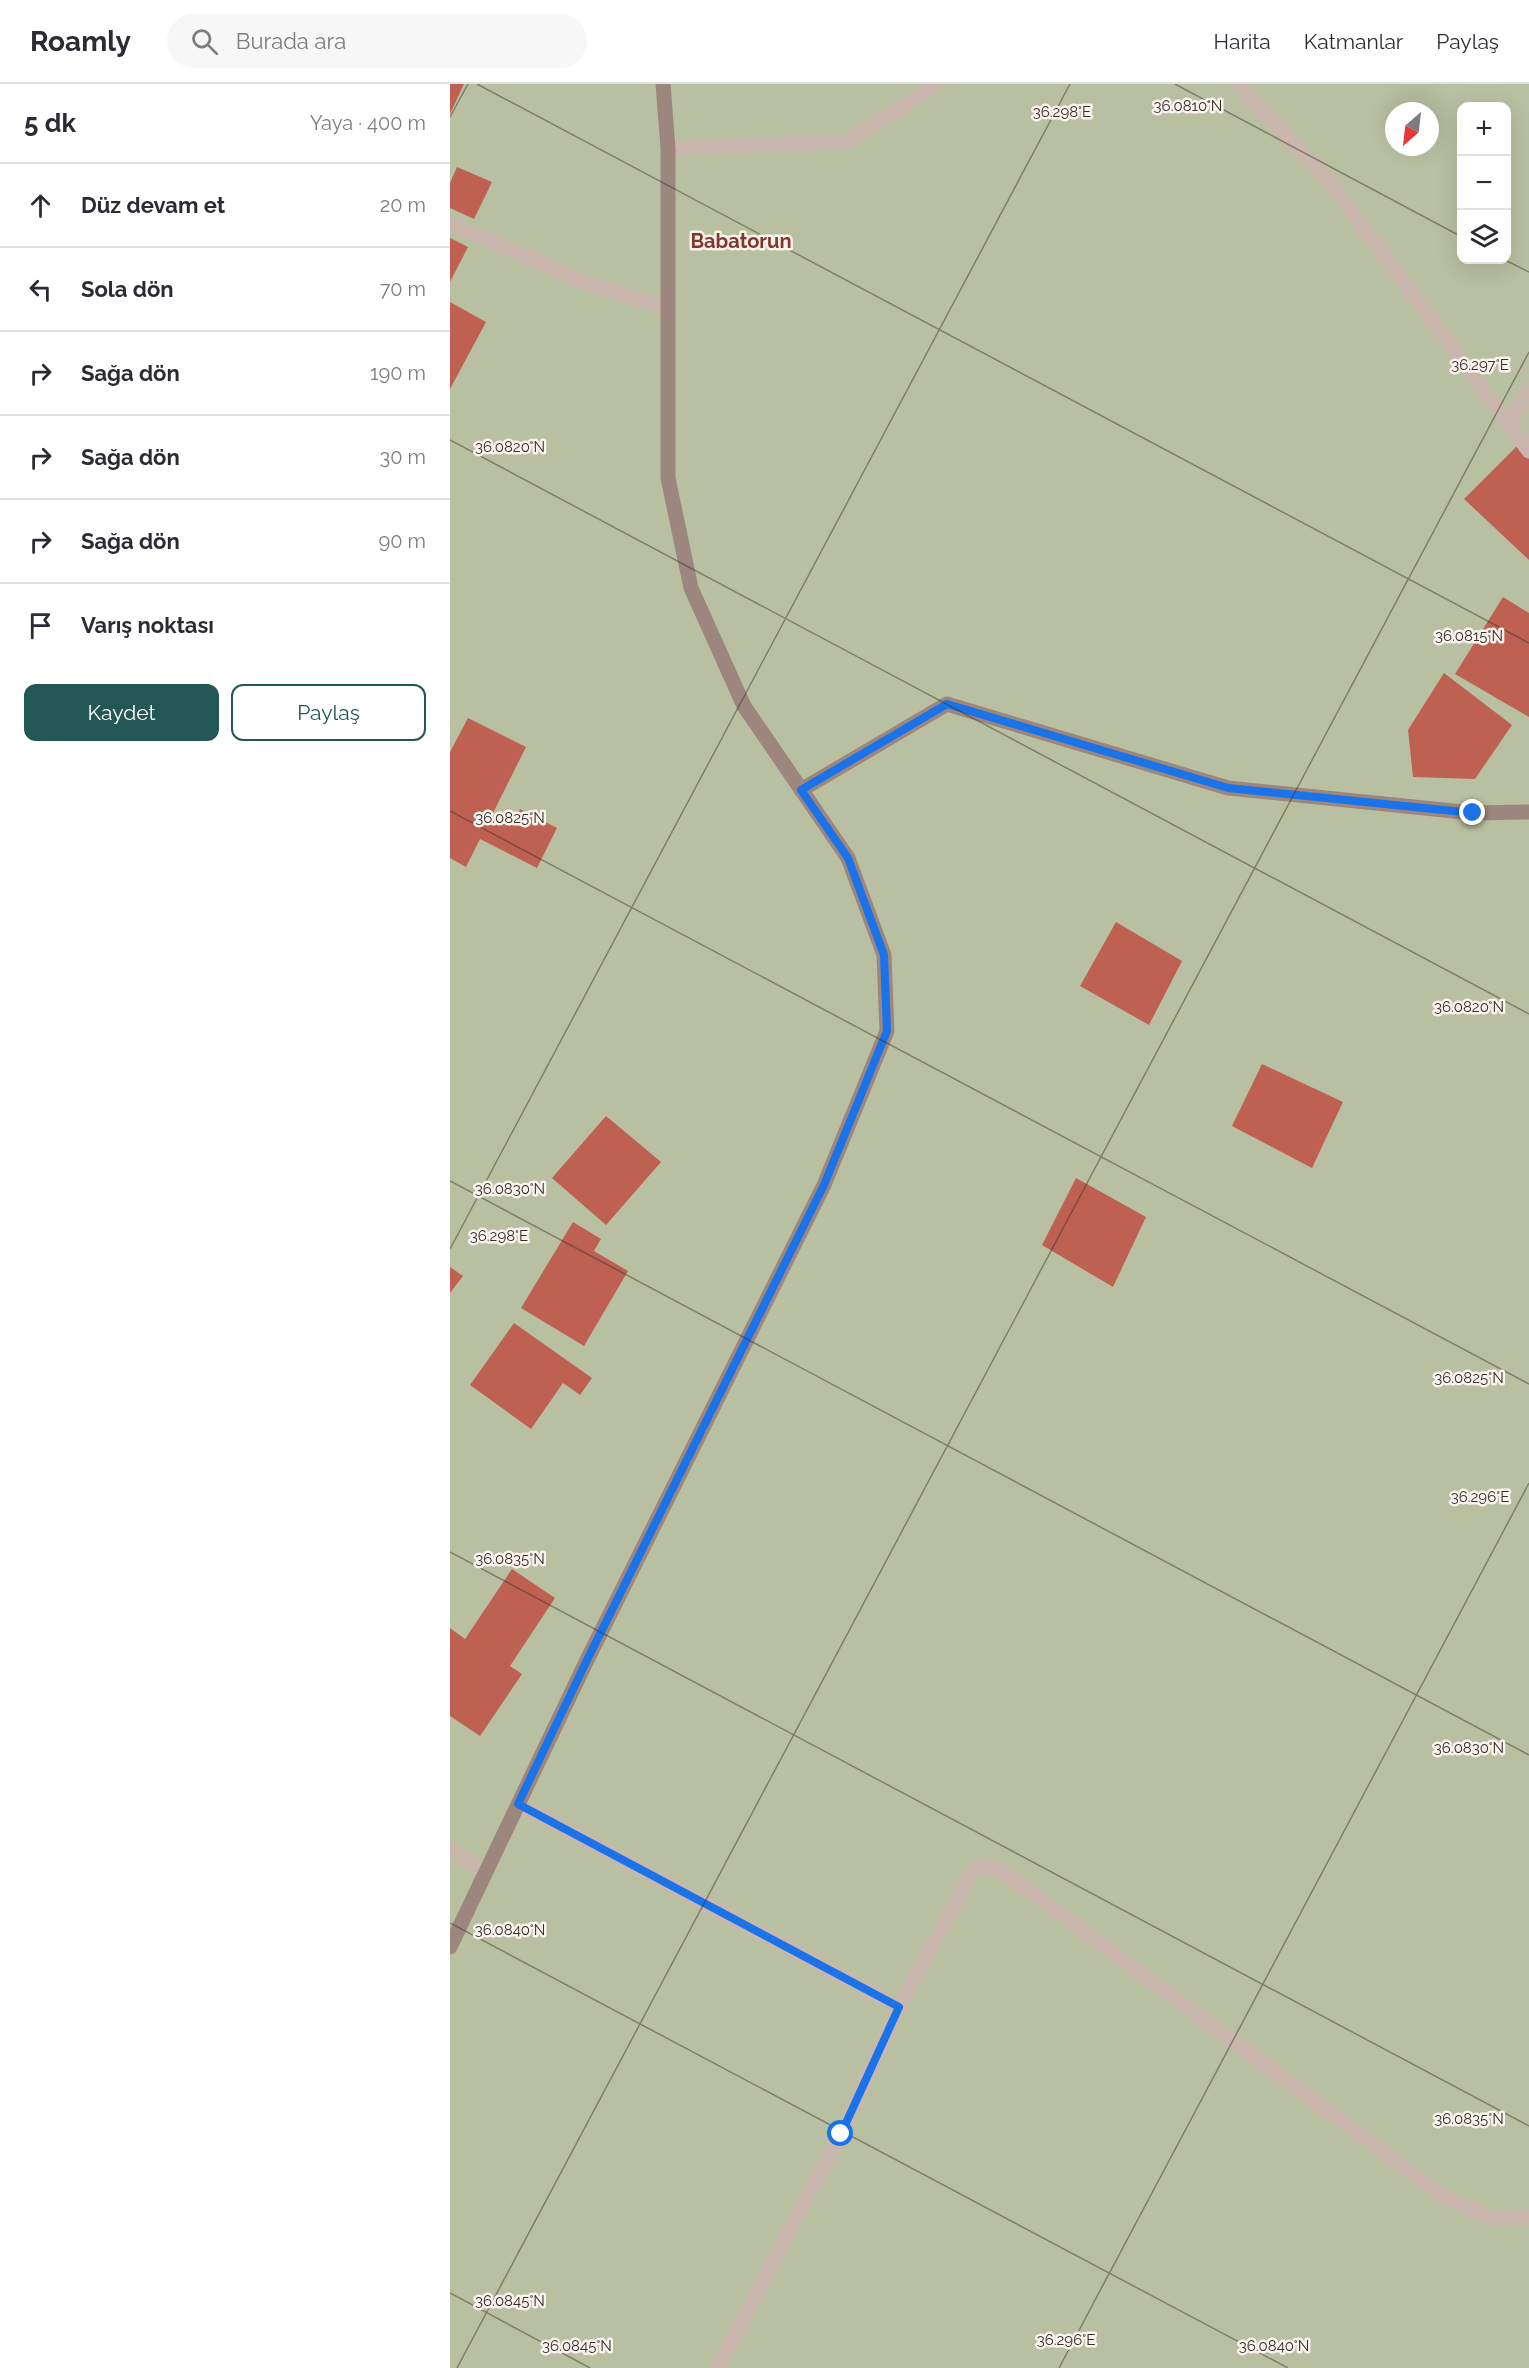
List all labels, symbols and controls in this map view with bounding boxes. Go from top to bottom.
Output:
search box [167,14,587,68]
text: Roamly [30,25,131,58]
icon: search [188,25,221,58]
text: Burada ara [236,28,346,54]
text: Harita [1214,29,1271,54]
text: Katmanlar [1304,29,1403,54]
text: Paylaş [1436,29,1499,54]
text: 36.0810°N [1154,97,1222,115]
north arrow [1385,102,1439,156]
map controls [1457,102,1511,264]
button: + [1457,102,1511,156]
text: 36.298°E [1033,103,1091,121]
text: 5 dk [24,108,76,138]
text: Yaya · 400 m [310,111,426,135]
button: − [1457,156,1511,210]
icon: ahead [24,189,57,222]
text: Düz devam et [81,192,225,218]
text: 20 m [380,193,426,217]
button: layers [1457,210,1511,264]
district label: Babatorun [691,229,792,253]
icon: left [24,273,57,306]
text: Sola dön [81,276,174,302]
text: 70 m [380,277,426,301]
text: 36.297°E [1451,356,1509,374]
icon: right [24,357,57,390]
text: Sağa dön [81,360,180,386]
text: 190 m [370,361,426,385]
text: 36.0820°N [475,438,545,456]
icon: right [24,441,57,474]
text: Sağa dön [81,444,180,470]
text: 30 m [380,445,426,469]
icon: right [24,525,57,558]
text: Sağa dön [81,528,180,554]
text: 90 m [379,529,426,553]
icon: arrive [24,609,57,642]
text: Varış noktası [81,612,214,638]
text: 36.0815°N [1435,627,1503,645]
button: Kaydet [24,684,219,741]
button: Paylaş [231,684,426,741]
route end [1459,799,1485,825]
text: 36.0825°N [475,809,545,827]
text: 36.0820°N [1434,998,1504,1016]
text: 36.0830°N [475,1180,545,1198]
text: 36.298°E [470,1227,528,1245]
text: 36.0825°N [1434,1369,1504,1387]
text: 36.296°E [1451,1488,1509,1506]
text: 36.0835°N [475,1550,545,1568]
text: 36.0830°N [1434,1739,1504,1757]
text: 36.0840°N [475,1921,545,1939]
text: 36.0835°N [1434,2110,1504,2128]
route start [827,2120,853,2146]
text: 36.0845°N [475,2292,545,2310]
text: 36.296°E [1037,2331,1095,2349]
text: 36.0845°N [542,2337,612,2355]
text: 36.0840°N [1239,2337,1309,2355]

